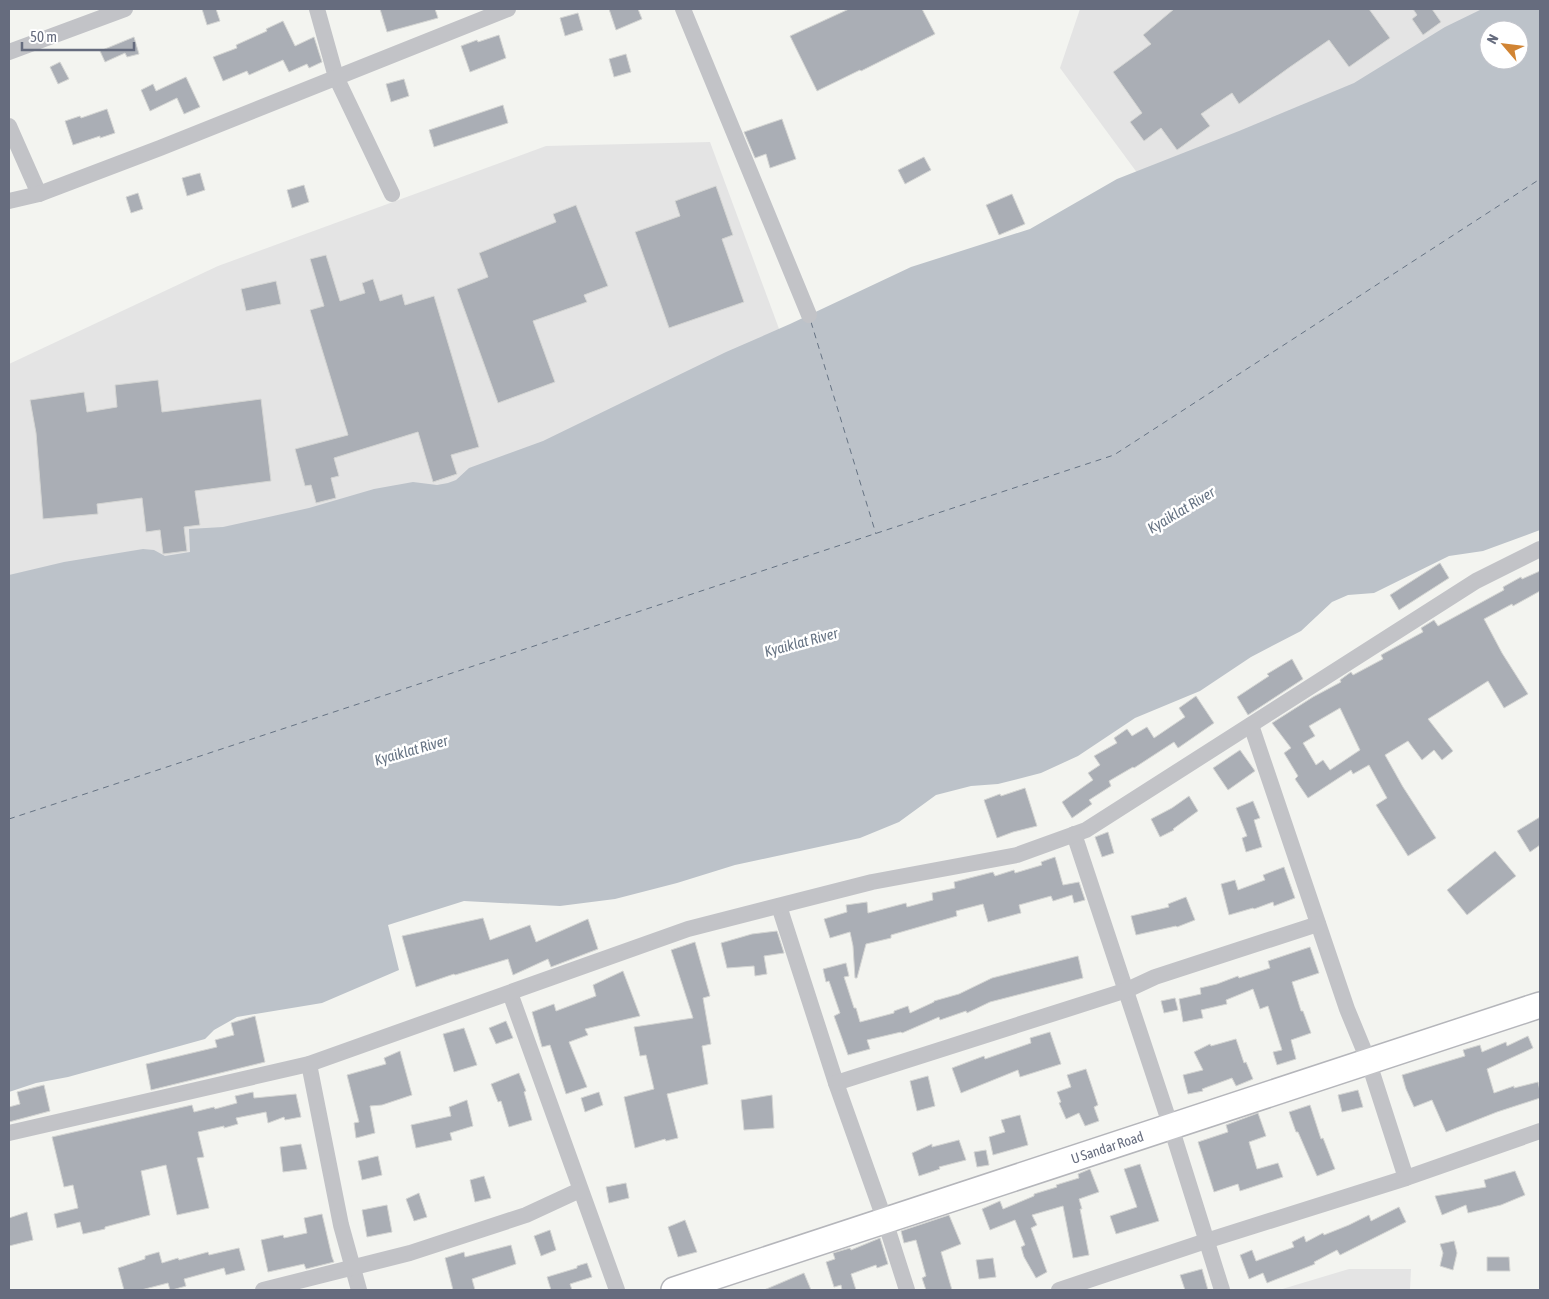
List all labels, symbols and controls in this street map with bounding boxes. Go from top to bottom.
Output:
scale bar [22,20,135,52]
north arrow [1479,20,1529,70]
text: 50 m [30,28,57,45]
text: N [1484,31,1502,46]
water label: Kyaiklat River [1144,483,1218,537]
water label: Kyaiklat River [762,624,840,660]
water label: Kyaiklat River [372,731,450,769]
street label: U Sandar Road [1069,1128,1145,1167]

